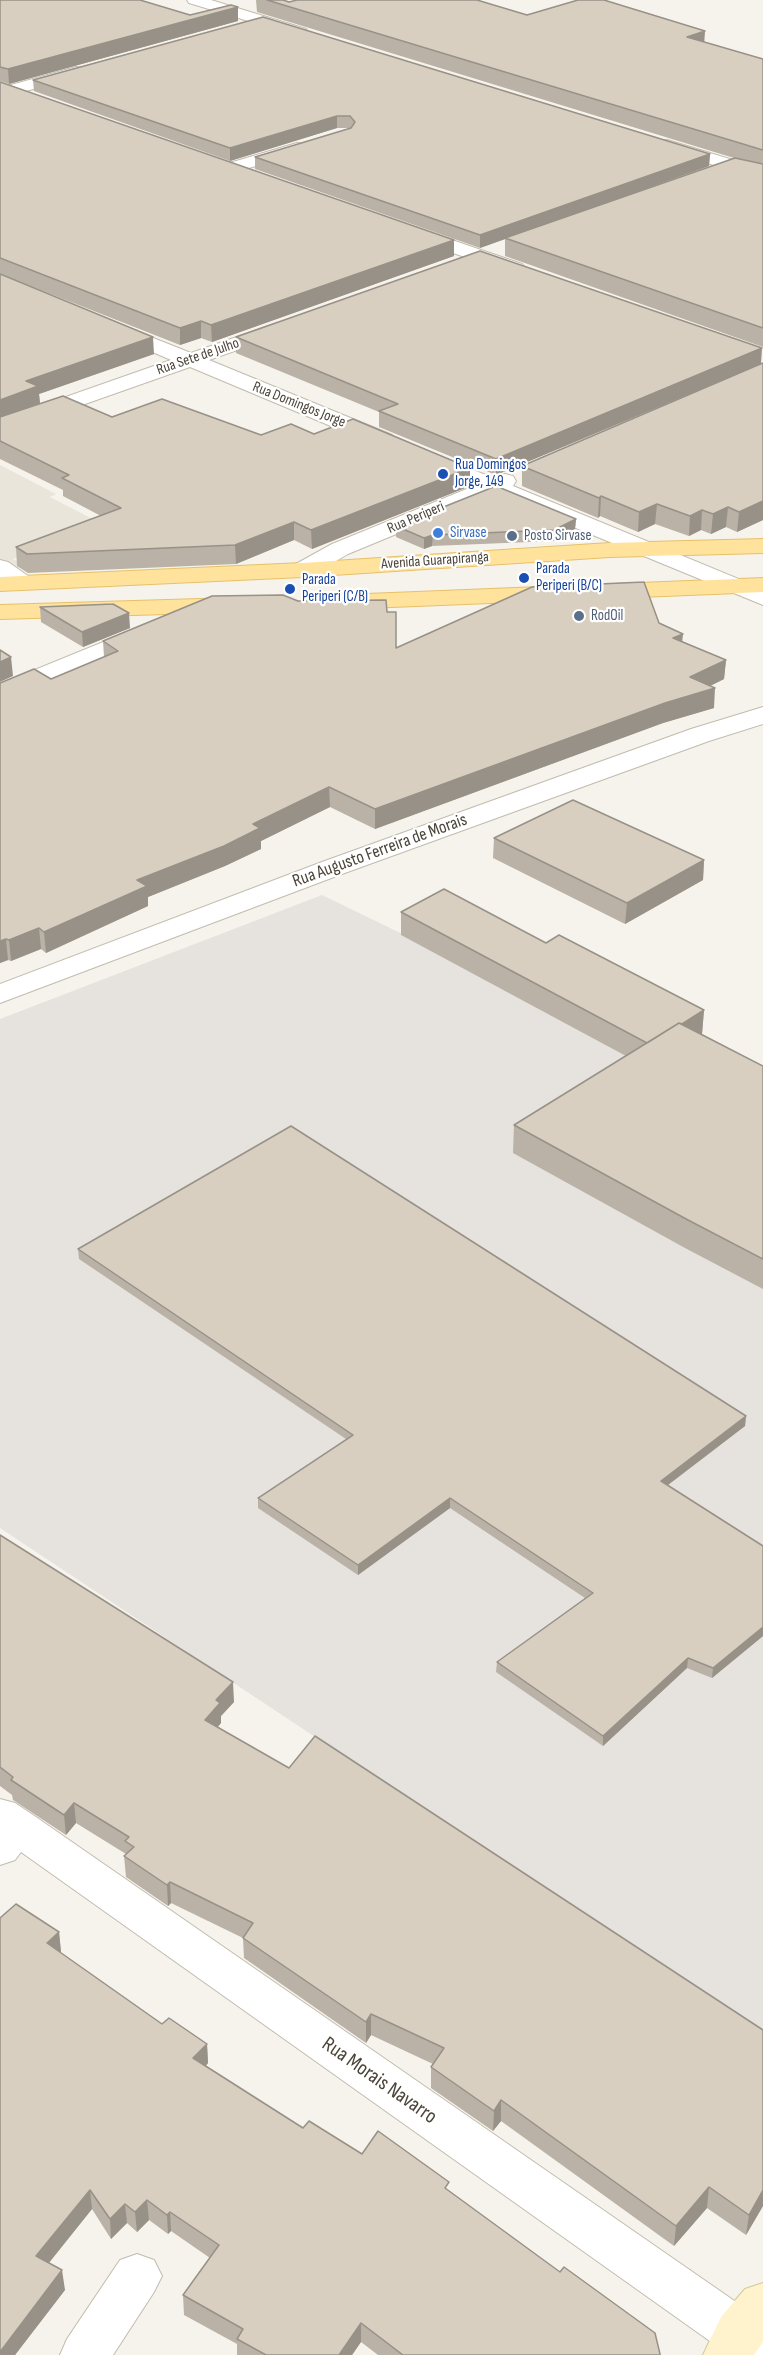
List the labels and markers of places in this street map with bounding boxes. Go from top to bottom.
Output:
place label: Rua Domingos Jorge, 149 [455,456,526,491]
marker: Rua Domingos Jorge, 149 [436,467,450,481]
place label: Sirvase [450,524,486,542]
marker: Sirvase [431,526,445,540]
place label: Posto Sirvase [524,527,591,545]
marker: Posto Sirvase [505,529,519,543]
place label: Parada Periperi (B/C) [536,560,602,595]
place label: Parada Periperi (C/B) [302,571,368,606]
marker: Parada Periperi (B/C) [517,571,531,585]
marker: Parada Periperi (C/B) [283,582,297,596]
place label: RodOil [591,607,623,625]
marker: RodOil [572,609,586,623]

